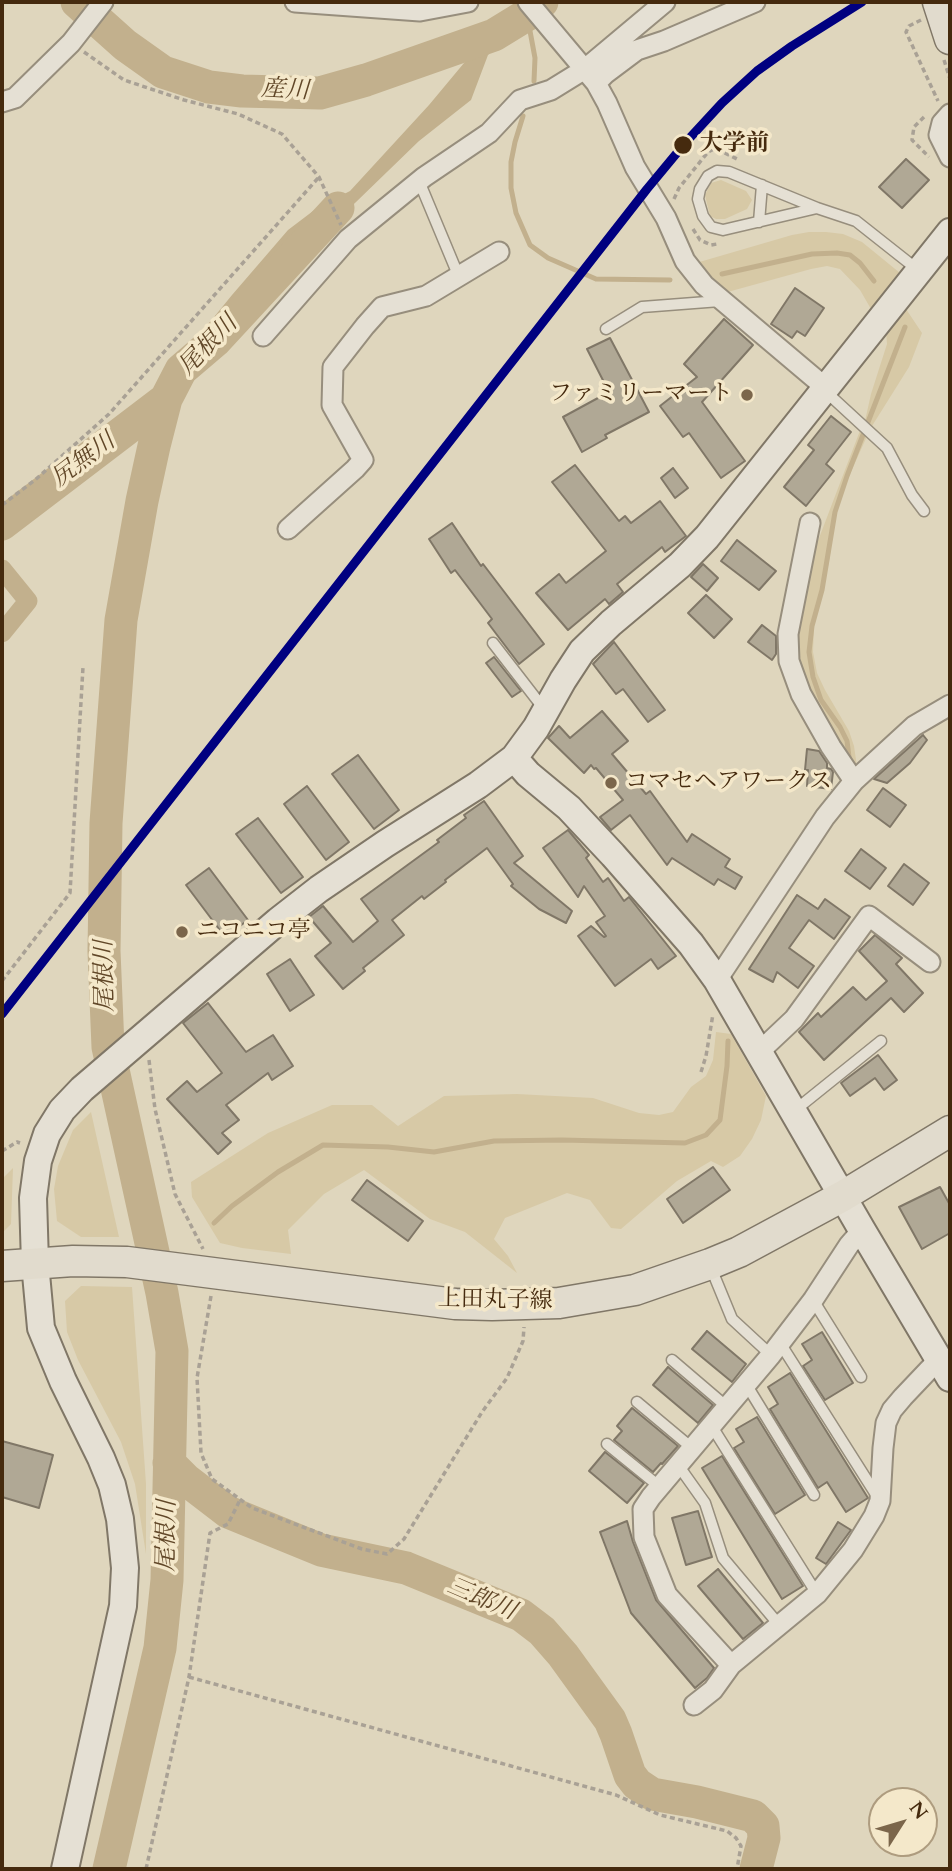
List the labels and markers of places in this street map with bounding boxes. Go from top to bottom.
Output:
place label: 大学前 [700,131,769,159]
marker: 大学前 [672,134,694,156]
place label: ファミリーマート [549,381,733,409]
marker: ファミリーマート [739,387,755,403]
place label: コマセヘアワークス [625,769,832,797]
marker: コマセヘアワークス [603,775,619,791]
place label: ニコニコ亭 [196,918,311,946]
marker: ニコニコ亭 [174,924,190,940]

